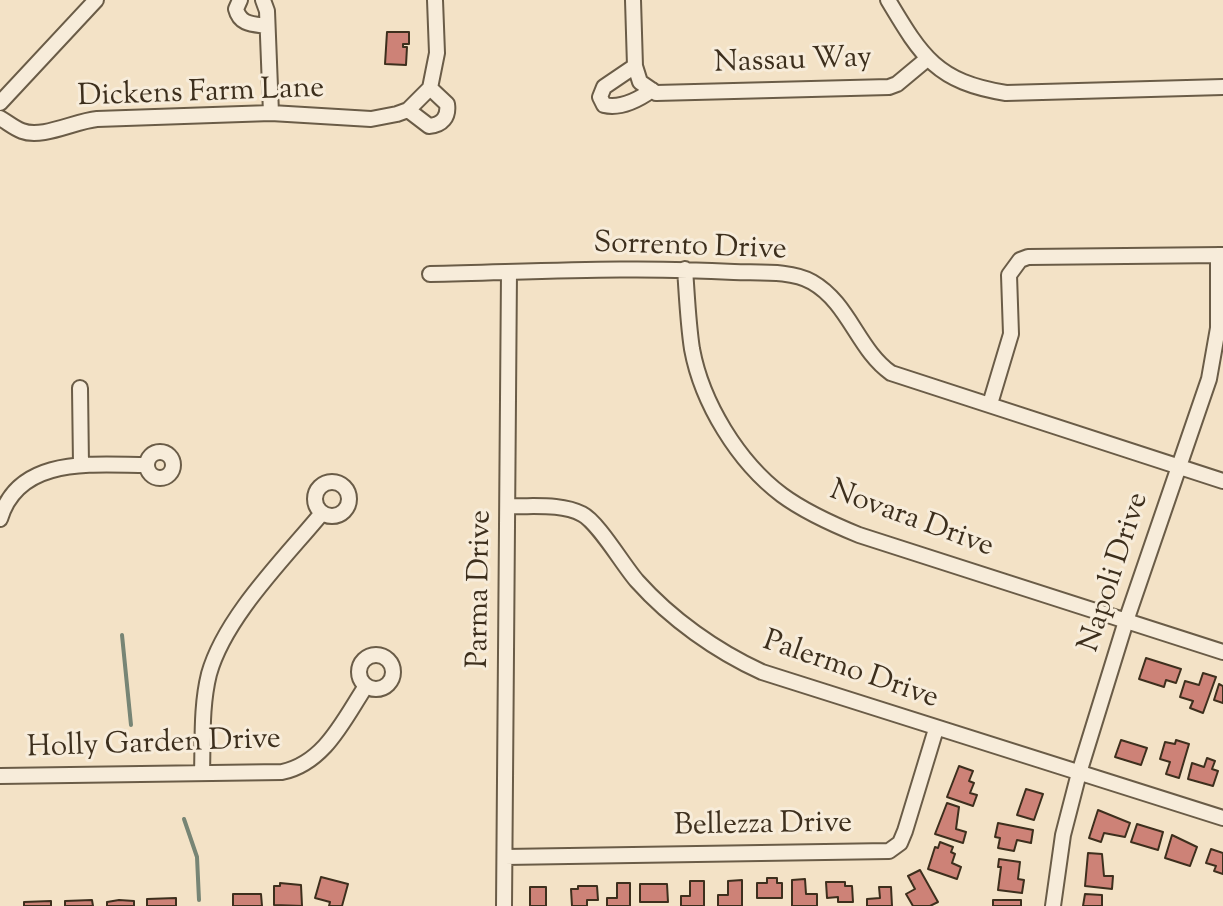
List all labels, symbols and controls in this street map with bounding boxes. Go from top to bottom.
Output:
street label: Nassau Way [713,42,873,84]
street label: Dickens Farm Lane [77,73,325,117]
street label: Sorrento Drive [593,228,787,270]
street label: Novara Drive [824,475,998,567]
street label: Napoli Drive [1073,489,1159,657]
street label: Parma Drive [463,510,501,668]
street label: Palermo Drive [758,625,942,719]
street label: Holly Garden Drive [27,724,281,768]
street label: Bellezza Drive [674,807,852,847]

